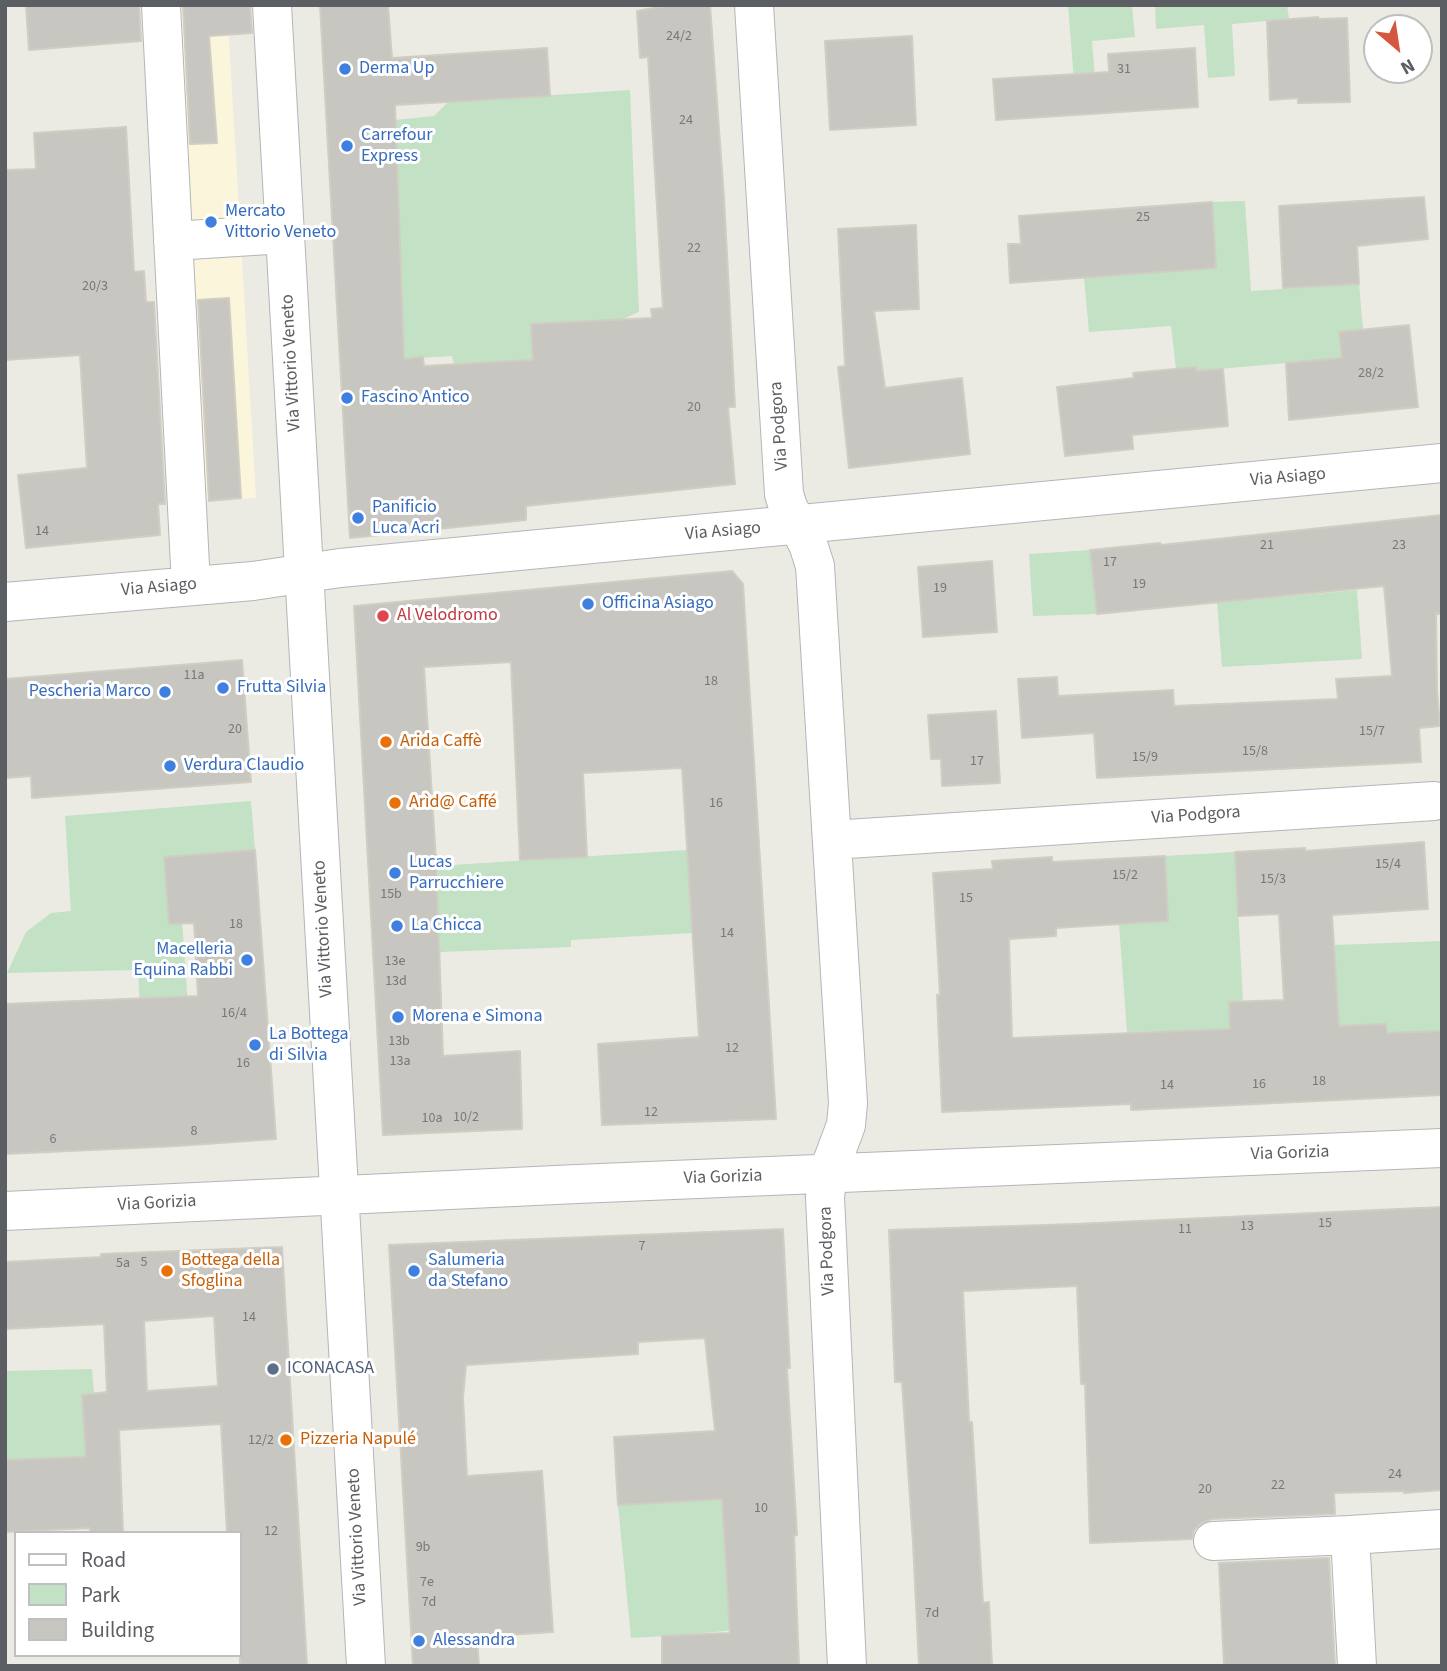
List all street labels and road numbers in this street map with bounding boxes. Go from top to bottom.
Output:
street label: Via Vittorio Veneto [278,294,306,432]
street label: Via Podgora [766,381,794,471]
street label: Via Asiago [1249,464,1327,492]
street label: Via Asiago [684,518,762,546]
street label: Via Asiago [120,574,198,602]
street label: Via Podgora [1151,802,1241,830]
street label: Via Vittorio Veneto [310,860,338,998]
street label: Via Gorizia [1250,1142,1330,1166]
street label: Via Gorizia [683,1166,763,1190]
street label: Via Gorizia [117,1191,197,1217]
street label: Via Podgora [816,1206,840,1296]
street label: Via Vittorio Veneto [344,1468,372,1606]

